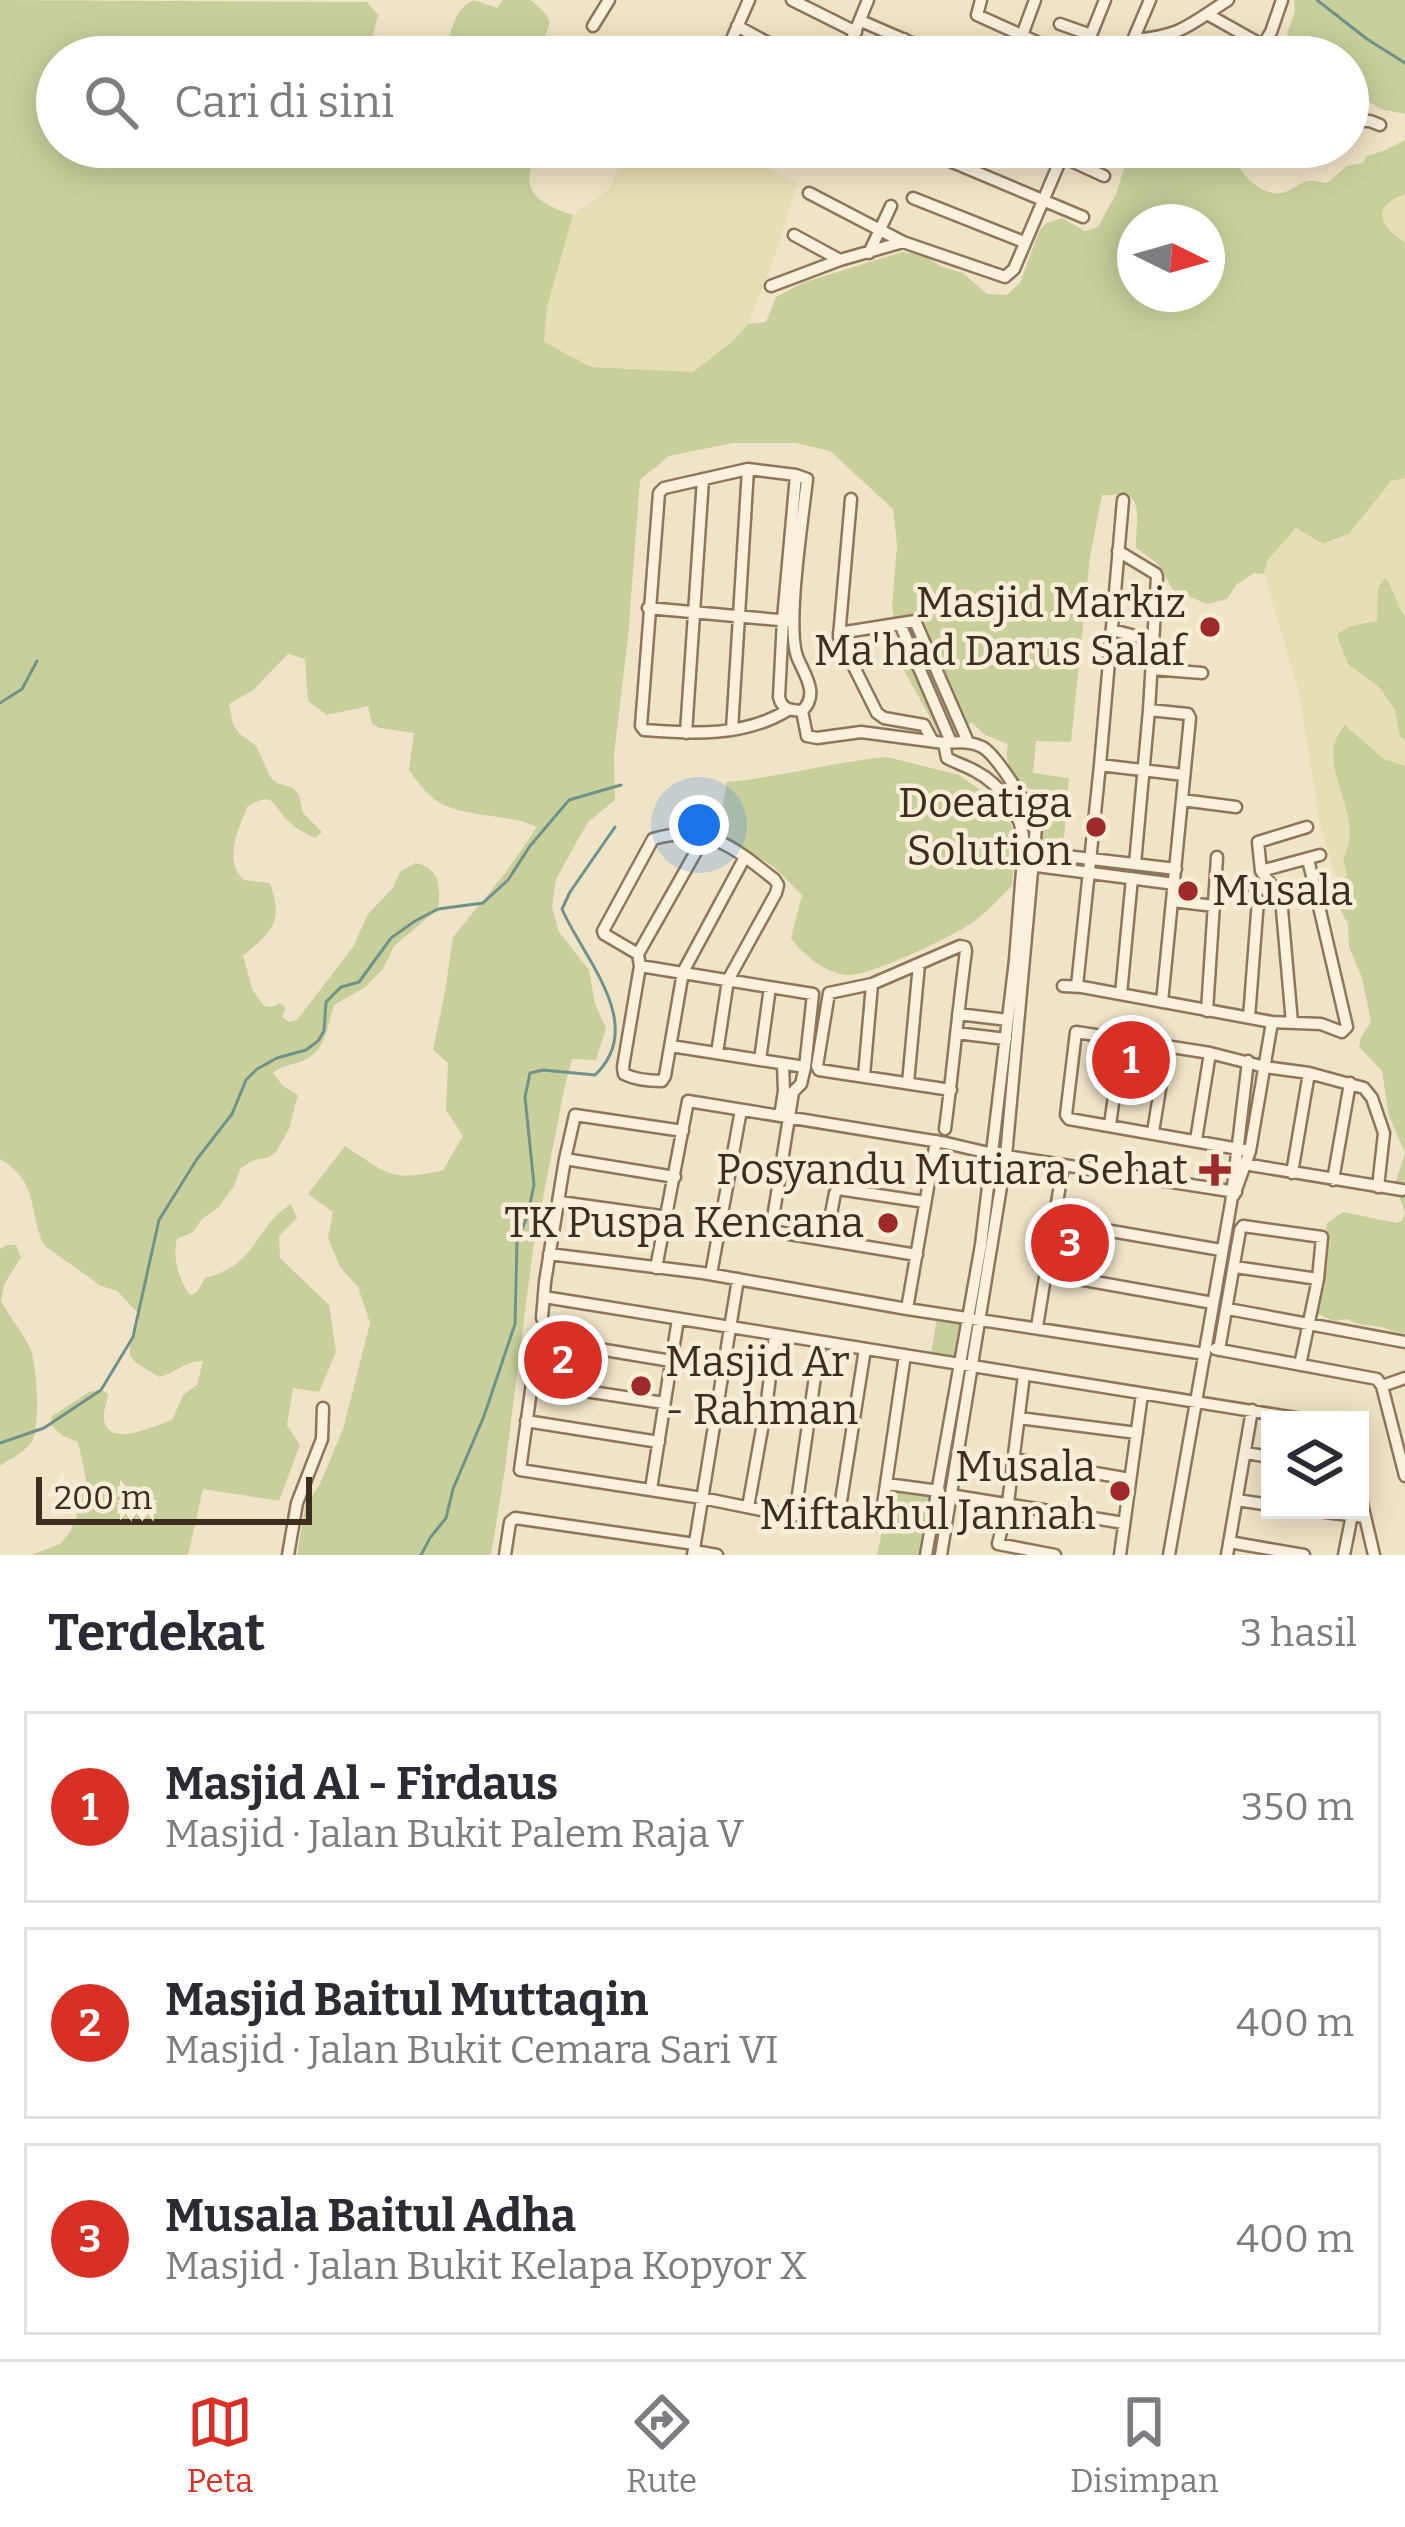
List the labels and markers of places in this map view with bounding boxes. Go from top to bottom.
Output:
place label: Masjid Markiz Ma'had Darus Salaf [814,578,1188,676]
marker: Masjid Markiz Ma'had Darus Salaf [1197,614,1223,640]
place label: Doeatiga Solution [898,778,1072,876]
marker: Doeatiga Solution [1083,814,1109,840]
place label: Musala [1212,866,1353,916]
marker: Musala [1175,878,1201,904]
pin: 1 [1092,1015,1170,1105]
place label: Posyandu Mutiara Sehat [716,1145,1188,1195]
marker: Posyandu Mutiara Sehat [1199,1154,1231,1186]
place label: TK Puspa Kencana [504,1198,864,1248]
pin: 3 [1031,1198,1109,1288]
marker: TK Puspa Kencana [875,1210,901,1236]
pin: 2 [524,1315,602,1405]
place label: Masjid Ar - Rahman [665,1337,858,1435]
marker: Masjid Ar - Rahman [628,1373,654,1399]
place label: Musala Miftakhul Jannah [759,1442,1096,1540]
marker: Musala Miftakhul Jannah [1107,1478,1133,1504]

